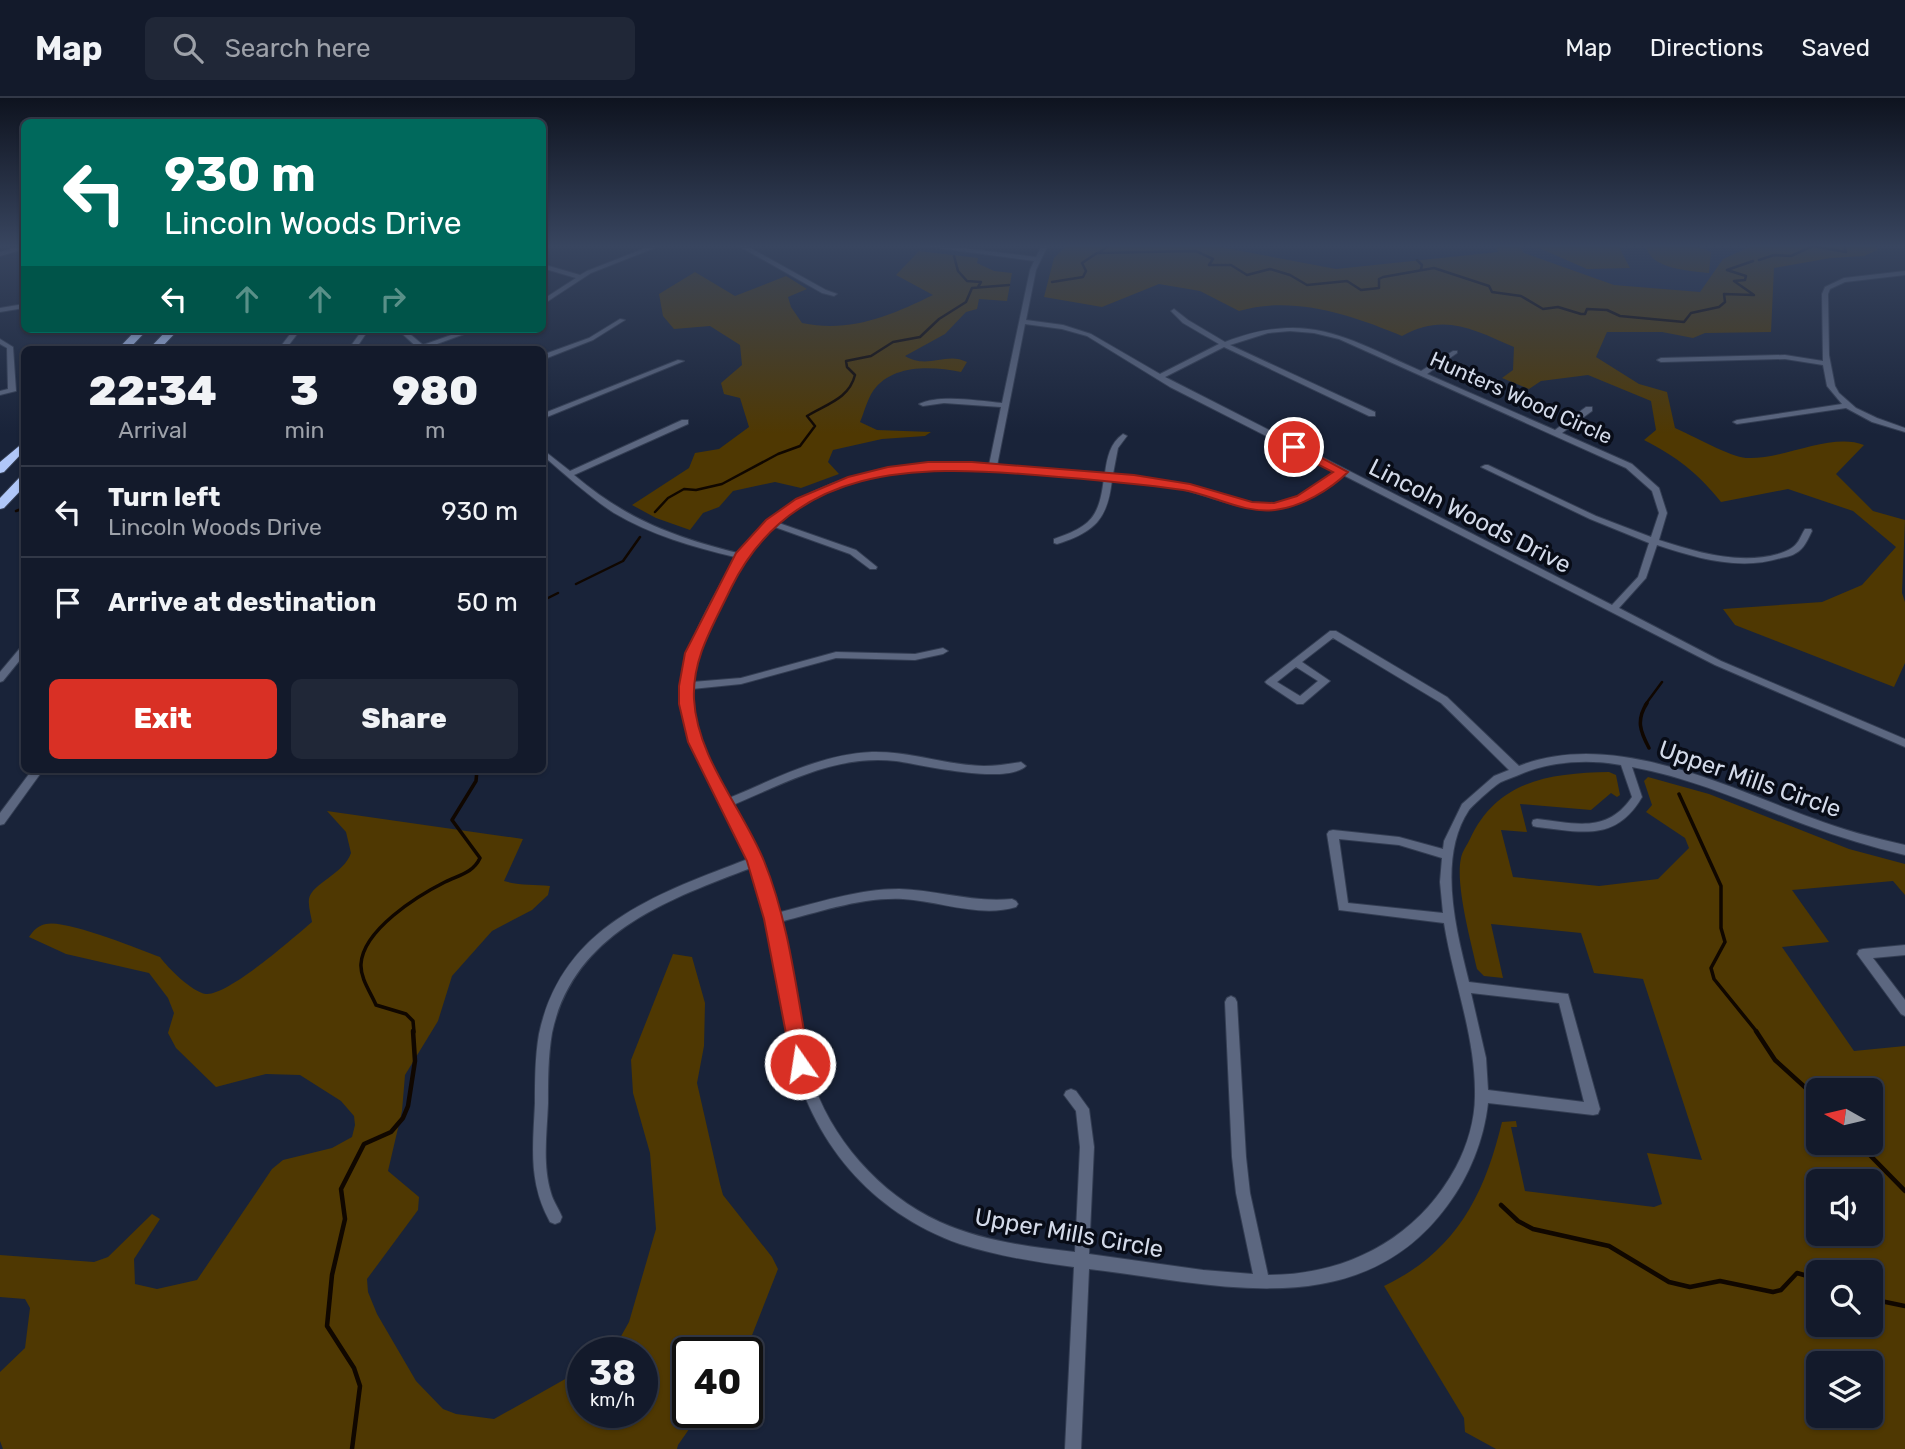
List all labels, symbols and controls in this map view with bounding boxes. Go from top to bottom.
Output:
search box [145,17,635,80]
text: Map [35,29,103,68]
icon: search [169,29,207,67]
text: Search here [225,33,370,64]
text: Map [1565,34,1612,62]
text: Directions [1650,34,1763,62]
text: Saved [1801,34,1870,62]
text: 930 m [164,145,316,203]
icon: left [49,147,140,238]
text: Lincoln Woods Drive [164,204,462,242]
icon: left [155,280,193,318]
icon: ahead [228,280,266,318]
icon: ahead [301,280,339,318]
icon: right [374,280,412,318]
street label: Hunters Wood Circle [1426,346,1616,449]
text: 22:34 [89,366,217,416]
text: 3 [290,366,319,416]
text: 980 [392,366,478,416]
text: Arrival [118,416,187,444]
text: min [285,416,324,444]
text: m [425,416,445,444]
pin [1264,417,1324,477]
icon: arrive [1275,428,1313,466]
street label: Lincoln Woods Drive [1364,453,1576,579]
text: Turn left [108,482,220,513]
icon: left [49,493,87,531]
text: 930 m [441,496,518,527]
text: Lincoln Woods Drive [108,513,322,541]
icon: arrive [49,584,87,622]
text: Arrive at destination [108,587,376,618]
text: 50 m [457,587,518,618]
button: Exit [49,679,277,759]
button: Share [291,679,518,759]
street label: Upper Mills Circle [1655,735,1845,823]
position arrow [763,1027,837,1101]
north arrow [1806,1078,1883,1155]
map controls [1806,1078,1883,1428]
button: sound [1806,1169,1883,1246]
street label: Upper Mills Circle [972,1203,1166,1263]
button: search [1806,1260,1883,1337]
speed limit sign: 40 [672,1337,763,1428]
button: layers [1806,1351,1883,1428]
text: 38 [589,1352,636,1394]
text: km/h [590,1389,635,1411]

